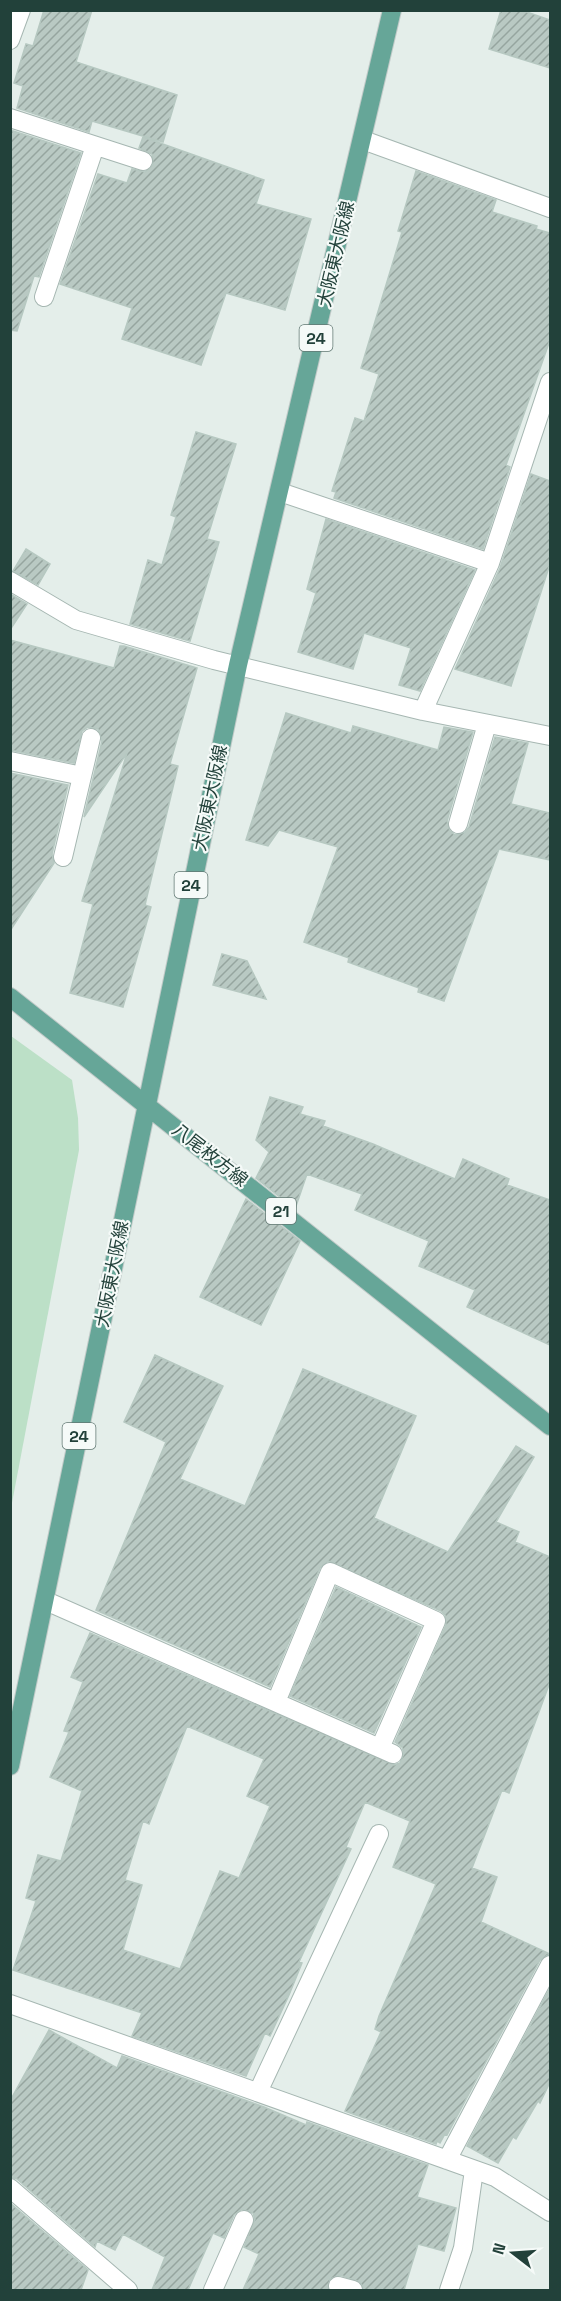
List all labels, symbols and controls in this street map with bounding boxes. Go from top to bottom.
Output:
street label: 大阪東大阪線 [312,199,359,309]
road number: 24 [300,325,332,351]
street label: 大阪東大阪線 [187,743,232,853]
road number: 24 [174,872,207,898]
street label: 八尾枚方線 [168,1118,253,1191]
road number: 21 [266,1198,296,1224]
street label: 大阪東大阪線 [90,1219,133,1329]
road number: 24 [62,1423,96,1449]
north arrow [483,2223,543,2283]
text: N [488,2241,511,2257]

